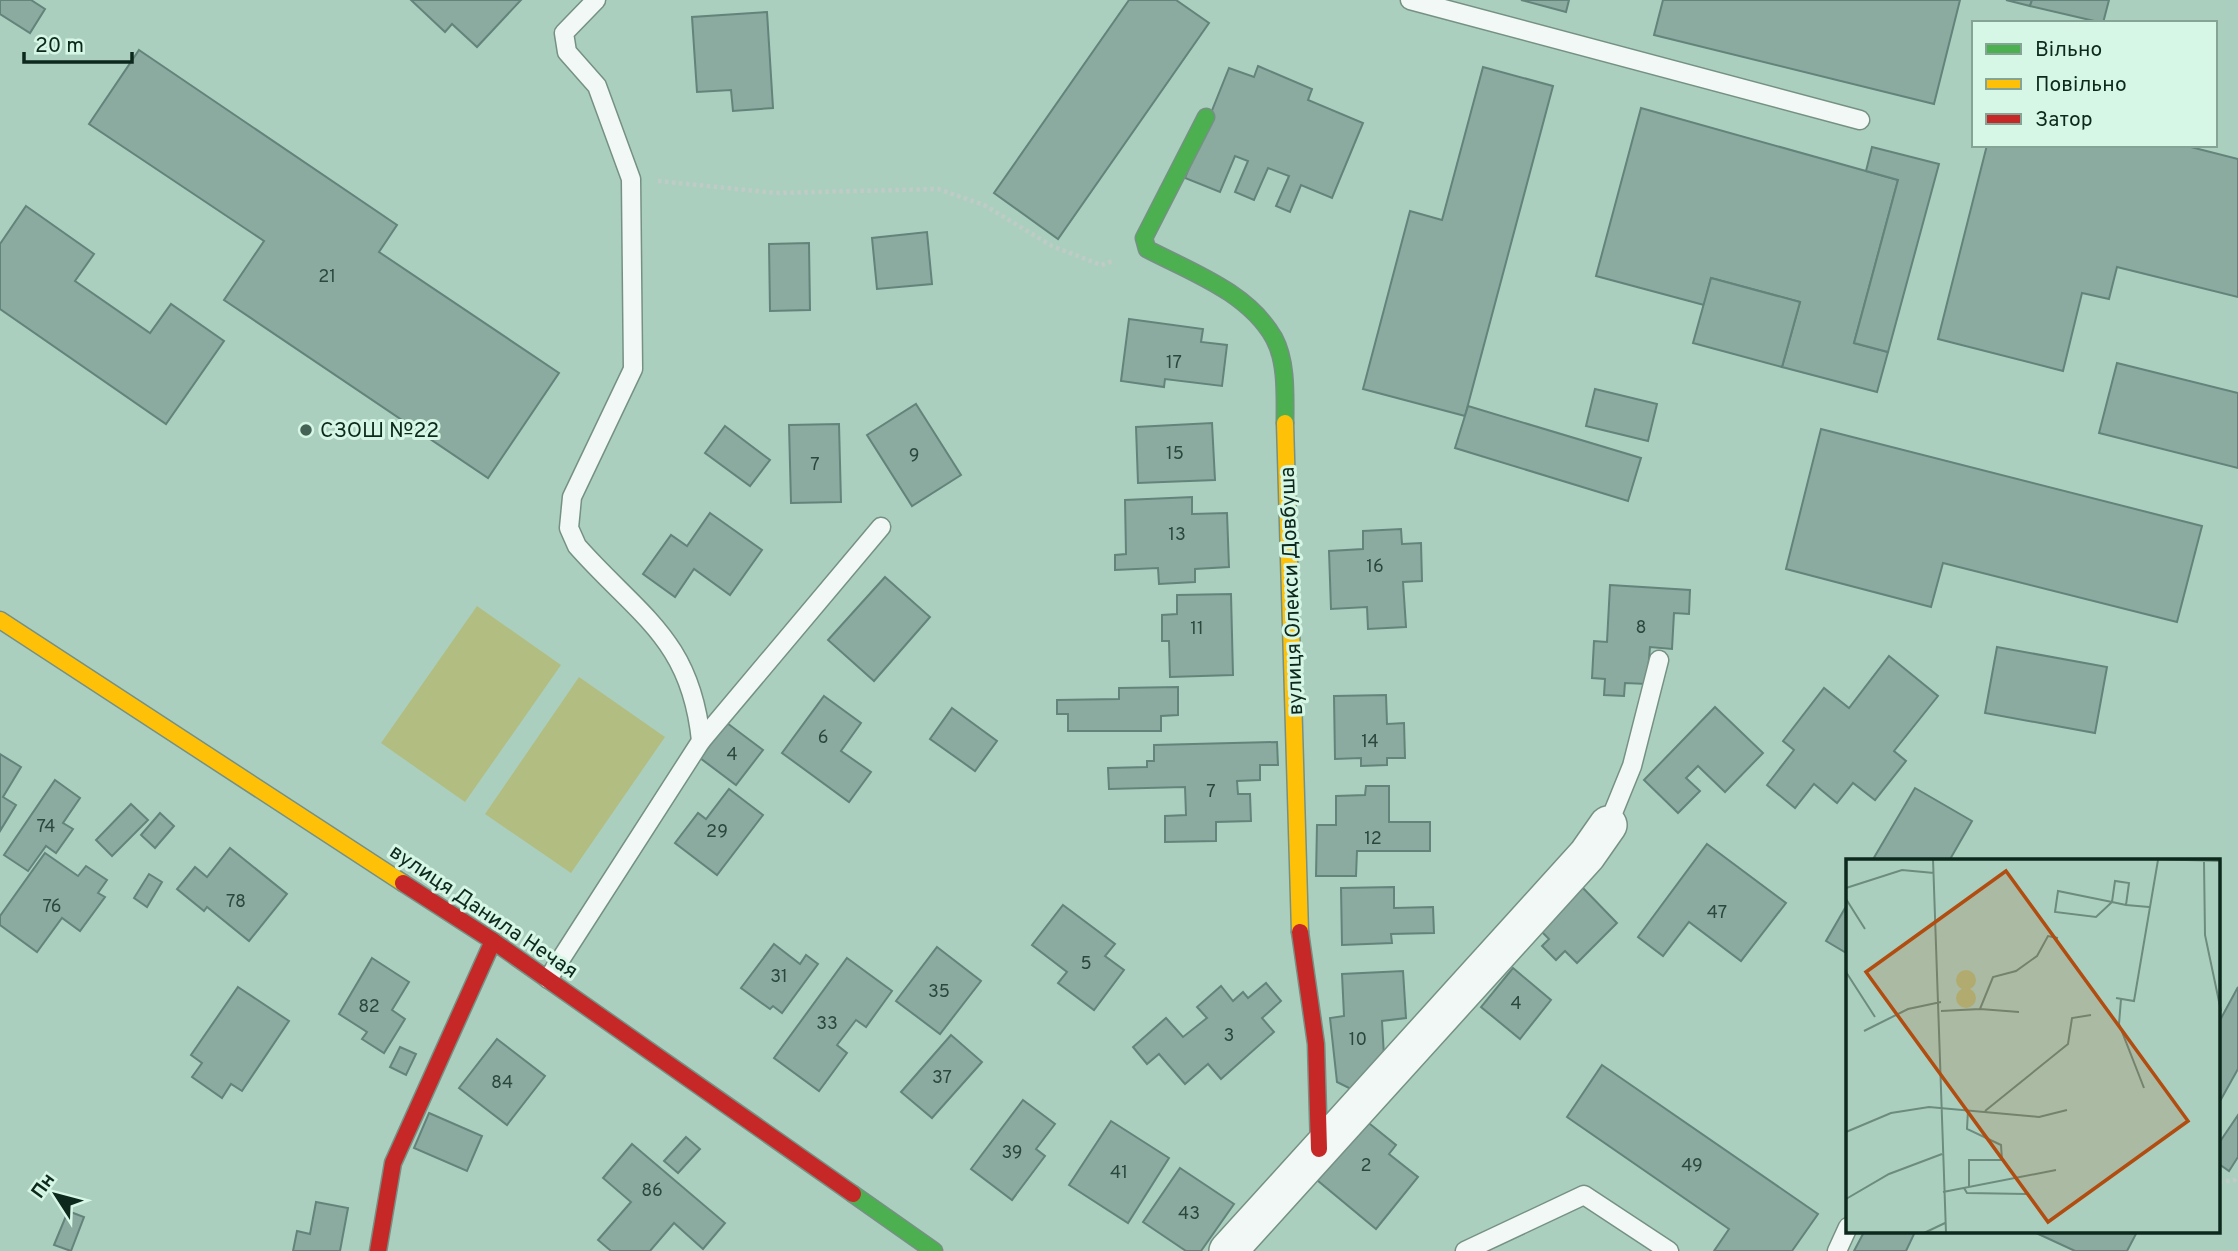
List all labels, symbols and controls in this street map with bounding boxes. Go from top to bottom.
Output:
scale bar [24,21,133,65]
legend [1972,21,2217,147]
text: 20 m [35,33,84,60]
text: Вільно [2035,37,2102,64]
text: Повільно [2035,72,2127,99]
text: Затор [2035,107,2093,134]
house number: 21 [318,266,336,289]
house number: 17 [1166,352,1182,375]
place label: СЗОШ №22 [320,418,439,445]
marker: СЗОШ №22 [298,422,314,438]
house number: 15 [1166,443,1184,466]
house number: 9 [909,445,919,468]
house number: 7 [810,454,820,477]
street label: вулиця Олекси Довбуша [1275,466,1310,716]
house number: 13 [1168,524,1186,547]
house number: 16 [1366,556,1384,579]
house number: 8 [1636,617,1647,640]
house number: 11 [1190,618,1204,641]
house number: 6 [818,727,828,750]
house number: 14 [1361,731,1379,754]
house number: 4 [726,744,738,767]
house number: 7 [1206,781,1216,804]
house number: 74 [37,816,55,839]
house number: 29 [706,821,728,844]
house number: 12 [1364,828,1382,851]
street label: вулиця Данила Нечая [384,839,583,985]
inset map [1846,859,2220,1234]
house number: 78 [226,891,246,914]
house number: 76 [42,896,62,919]
house number: 47 [1707,902,1727,925]
house number: 5 [1080,953,1092,976]
house number: 31 [770,966,788,989]
house number: 35 [928,981,950,1004]
house number: 4 [1510,993,1522,1016]
house number: 82 [358,996,380,1019]
house number: 33 [816,1013,838,1036]
house number: 3 [1224,1025,1234,1048]
house number: 10 [1349,1029,1367,1052]
house number: 37 [932,1067,952,1090]
house number: 84 [491,1072,513,1095]
house number: 39 [1001,1142,1023,1165]
house number: 2 [1360,1155,1372,1178]
house number: 49 [1681,1155,1703,1178]
north arrow [21,1160,91,1230]
house number: 41 [1110,1162,1128,1185]
text: Пн [27,1169,61,1204]
house number: 86 [641,1180,663,1203]
house number: 43 [1178,1203,1200,1226]

